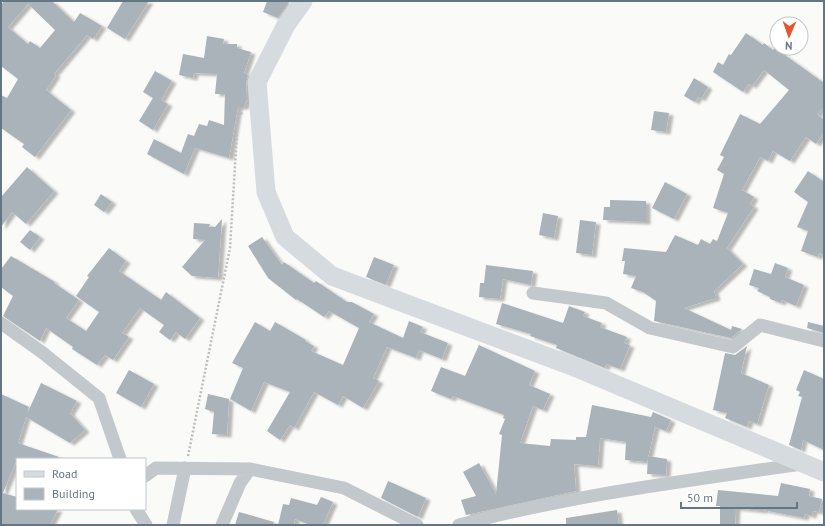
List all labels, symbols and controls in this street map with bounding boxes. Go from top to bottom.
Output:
north arrow [769,16,809,56]
text: N [785,39,793,53]
legend [16,458,146,510]
text: Road [52,466,77,481]
scale bar [681,484,797,510]
text: Building [52,486,95,501]
text: 50 m [687,490,713,505]

